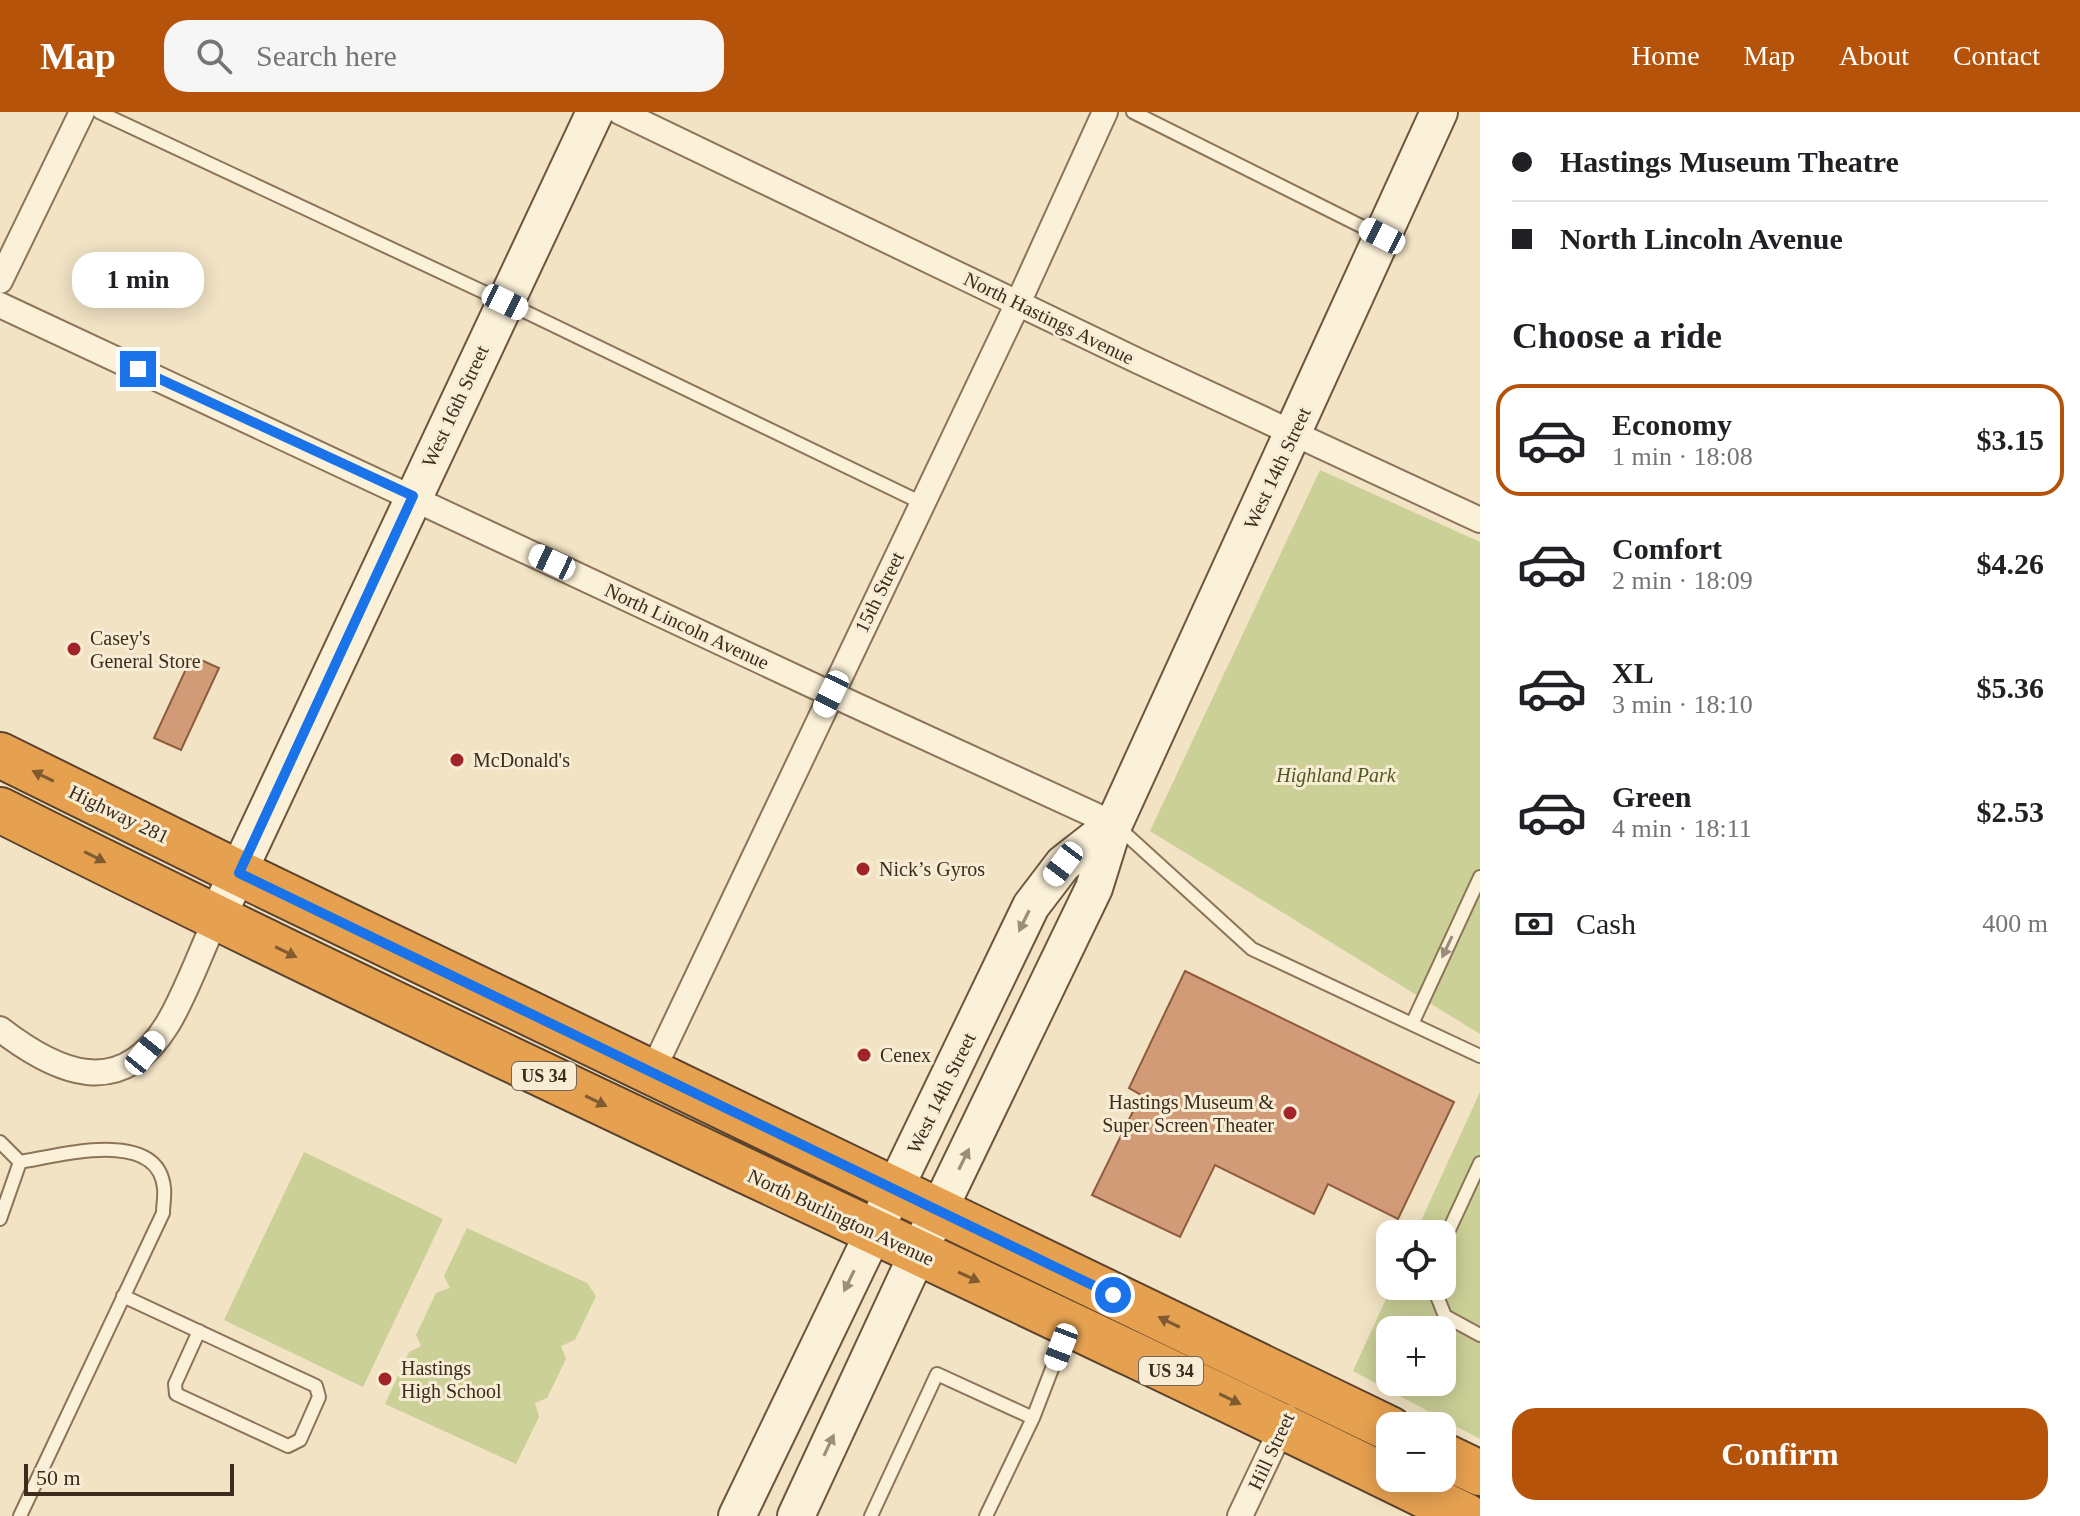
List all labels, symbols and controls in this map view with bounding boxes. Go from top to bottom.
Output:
search box [164,20,724,92]
icon: search [192,34,236,78]
text: Map [40,35,116,77]
text: Search here [256,39,397,72]
text: Home [1631,40,1700,71]
text: Map [1744,40,1795,71]
text: About [1839,40,1909,71]
text: Contact [1953,40,2040,71]
text: Hastings Museum Theatre [1560,145,1899,178]
car [1355,214,1409,258]
text: North Lincoln Avenue [1560,222,1843,255]
callout: 1 min [72,253,204,309]
text: 1 min [107,265,169,294]
street label: North Hastings Avenue [960,267,1138,370]
car [478,281,532,323]
text: Choose a ride [1512,316,1722,356]
street label: West 16th Street [417,341,493,470]
route end [120,351,156,387]
street label: West 14th Street [1239,403,1315,532]
icon: car [1516,404,1588,476]
text: Economy [1612,408,1732,441]
text: $3.15 [1977,423,2044,456]
text: 1 min · 18:08 [1612,442,1753,471]
icon: car [1516,528,1588,600]
text: Comfort [1612,532,1722,565]
car [525,541,579,583]
text: $4.26 [1977,547,2044,580]
street label: 15th Street [850,548,908,636]
text: 2 min · 18:09 [1612,566,1753,595]
street label: North Lincoln Avenue [601,578,773,674]
place label: Casey's General Store [90,627,201,672]
marker: Casey's General Store [65,640,83,658]
icon: car [1516,652,1588,724]
text: XL [1612,656,1654,689]
car [810,667,852,721]
text: $5.36 [1977,671,2044,704]
text: 3 min · 18:10 [1612,690,1753,719]
place label: McDonald's [473,749,570,771]
marker: McDonald's [448,751,466,769]
park label: Highland Park [1275,764,1397,787]
one-way arrow [32,770,55,783]
icon: car [1516,776,1588,848]
street label: Highway 281 [65,780,173,849]
text: Green [1612,780,1691,813]
text: $2.53 [1977,795,2044,828]
text: 4 min · 18:11 [1612,814,1752,843]
car [1039,838,1087,890]
one-way arrow [83,851,106,864]
place label: Nick’s Gyros [879,858,985,881]
marker: Nick’s Gyros [854,860,872,878]
icon: cash [1512,902,1556,946]
text: Cash [1576,907,1636,940]
one-way arrow [1017,909,1031,933]
text: 400 m [1982,909,2048,938]
one-way arrow [1440,936,1454,959]
one-way arrow [274,945,298,959]
car [121,1027,169,1079]
street label: West 14th Street [902,1029,980,1157]
place label: Cenex [880,1044,931,1066]
marker: Cenex [855,1046,873,1064]
road number: US 34 [512,1062,576,1090]
place label: Hastings Museum & Super Screen Theater [1102,1091,1274,1137]
one-way arrow [585,1094,608,1107]
marker: Hastings Museum & Super Screen Theater [1281,1104,1299,1122]
one-way arrow [957,1148,971,1171]
street label: North Burlington Avenue [744,1164,938,1271]
map controls [1376,1220,1456,1492]
button: locate [1376,1220,1456,1300]
one-way arrow [842,1269,856,1292]
one-way arrow [957,1270,981,1284]
route start [1095,1277,1131,1313]
one-way arrow [1157,1315,1180,1329]
button: + [1376,1316,1456,1396]
car [1041,1320,1081,1374]
place label: Hastings High School [401,1357,502,1403]
road number: US 34 [1139,1357,1203,1385]
marker: Hastings High School [376,1370,394,1388]
one-way arrow [1218,1392,1241,1406]
street label: Hill Street [1244,1408,1299,1493]
button: Confirm [1512,1408,2048,1500]
button: − [1376,1412,1456,1492]
one-way arrow [822,1434,836,1457]
scale bar [24,1460,234,1496]
text: 50 m [36,1465,81,1490]

